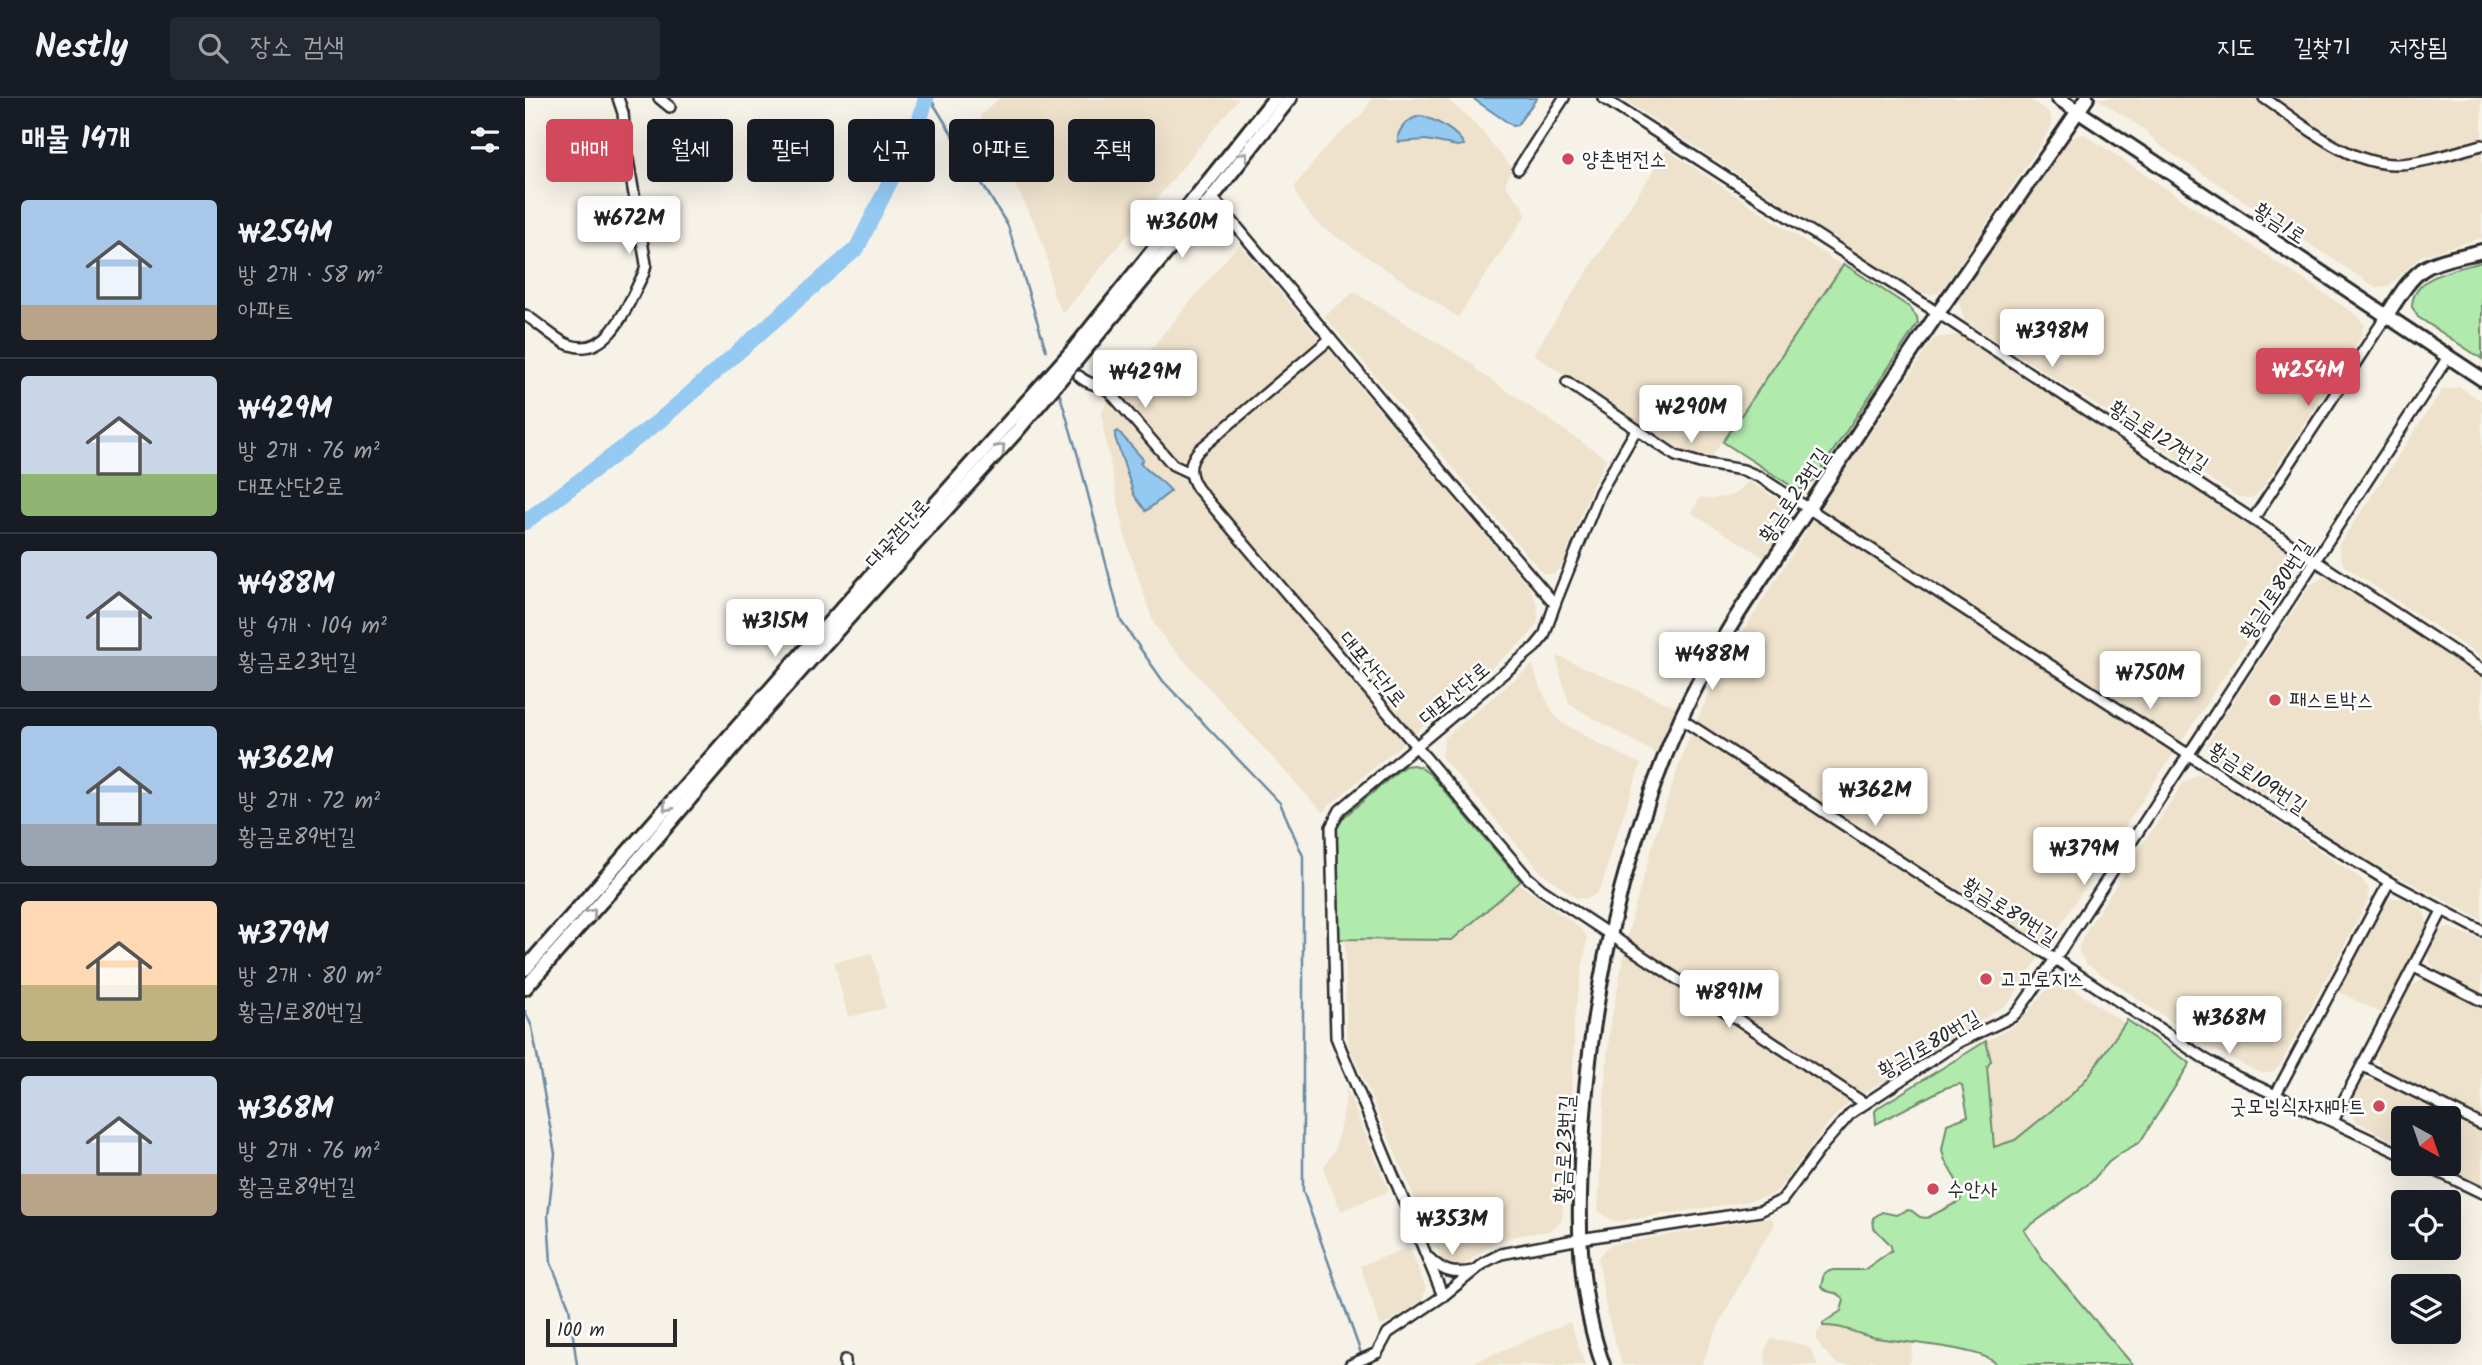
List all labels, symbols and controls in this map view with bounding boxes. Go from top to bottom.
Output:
search box [170,17,660,80]
text: Nestly [35,22,128,75]
text: 장소 검색 [250,27,344,69]
icon: search [194,29,232,67]
text: 지도 [2217,29,2255,68]
text: 길찾기 [2293,29,2351,68]
text: 저장됨 [2389,29,2447,68]
text: 매물 14개 [21,116,130,164]
chip: 매매 [546,119,633,182]
chip: 월세 [647,119,733,182]
chip: 필터 [747,119,834,182]
chip: 신규 [848,119,935,182]
chip: 아파트 [949,119,1054,182]
chip: 주택 [1068,119,1155,182]
icon: filters [466,121,504,159]
place label: 양촌변전소 [1582,144,1667,177]
one-way arrow [1235,151,1248,164]
marker: 양촌변전소 [1560,151,1576,167]
street label: 황금1로 [2246,195,2312,254]
pin: ₩672M [580,197,678,256]
pin: ₩360M [1133,200,1231,260]
text: ₩672M [593,201,665,237]
text: ₩360M [1146,205,1218,241]
text: ₩254M [238,210,332,258]
icon: home [77,228,161,312]
text: 방 2개 · 58 m² [238,258,382,294]
text: 아파트 [238,294,294,330]
pin: ₩398M [2003,310,2101,369]
text: ₩398M [2016,314,2088,350]
pin: ₩254M [2259,348,2357,408]
pin: ₩429M [1096,350,1194,410]
text: ₩254M [2272,353,2344,389]
text: ₩429M [1109,355,1181,391]
text: ₩429M [238,386,332,434]
pin: ₩290M [1642,386,1740,445]
text: ₩290M [1655,390,1727,426]
street label: 황금로127번길 [2102,393,2215,482]
icon: home [77,404,161,488]
text: 방 2개 · 76 m² [238,434,380,470]
street label: 황금로23번길 [1751,441,1839,550]
one-way arrow [993,443,1005,456]
text: 대포산단2로 [238,470,344,506]
street label: 대곶검단로 [858,492,939,576]
street label: 황금1로80번길 [2232,533,2322,647]
text: ₩488M [238,561,335,609]
icon: home [77,579,161,663]
pin: ₩315M [726,600,824,659]
text: ₩315M [742,604,808,640]
text: 방 4개 · 104 m² [238,609,387,645]
street label: 대포산단1로 [1330,624,1414,715]
pin: ₩488M [1663,632,1761,692]
text: ₩488M [1675,637,1749,673]
text: 황금로23번길 [238,645,357,681]
pin: ₩750M [2101,652,2199,711]
street label: 대포산단로 [1412,654,1498,734]
text: ₩750M [2116,656,2184,692]
place label: 패스트박스 [2289,685,2374,718]
marker: 패스트박스 [2267,692,2283,708]
street label: 황금로109번길 [2201,735,2313,824]
text: ₩362M [238,736,333,784]
icon: home [77,754,161,838]
pin: ₩362M [1826,768,1924,828]
text: ₩362M [1839,773,1911,809]
text: 방 2개 · 72 m² [238,784,380,820]
one-way arrow [663,798,675,811]
text: 황금로89번길 [238,820,356,856]
pin: ₩379M [2035,828,2133,887]
text: ₩379M [2049,832,2119,868]
street label: 황금로89번길 [1955,870,2064,955]
one-way arrow [584,908,596,921]
text: ₩379M [238,911,329,959]
icon: home [77,929,161,1013]
text: 방 2개 · 80 m² [238,959,381,995]
place label: 고고로지스 [2000,964,2085,997]
pin: ₩891M [1680,970,1778,1030]
marker: 고고로지스 [1978,971,1994,987]
text: ₩891M [1696,975,1762,1011]
text: 황금1로80번길 [238,995,363,1031]
pin: ₩368M [2180,996,2278,1056]
text: ₩368M [2192,1001,2266,1037]
street label: 황금1로80번길 [1872,1002,1988,1088]
text: ₩368M [238,1086,333,1134]
place label: 굿모닝식자재마트 [2230,1091,2365,1124]
street label: 황금로23번길 [1546,1094,1585,1204]
marker: 굿모닝식자재마트 [2371,1098,2387,1114]
icon: home [77,1104,161,1188]
north arrow [2391,1106,2461,1176]
map controls [2391,1106,2461,1344]
text: 방 2개 · 76 m² [238,1134,380,1170]
text: 황금로89번길 [238,1170,356,1206]
place label: 수안사 [1947,1174,1998,1207]
marker: 수안사 [1925,1181,1941,1197]
button: locate [2391,1190,2461,1260]
pin: ₩353M [1403,1198,1501,1257]
text: ₩353M [1416,1202,1488,1238]
button: layers [2391,1274,2461,1344]
scale bar [546,1316,677,1348]
text: 100 m [557,1316,605,1346]

